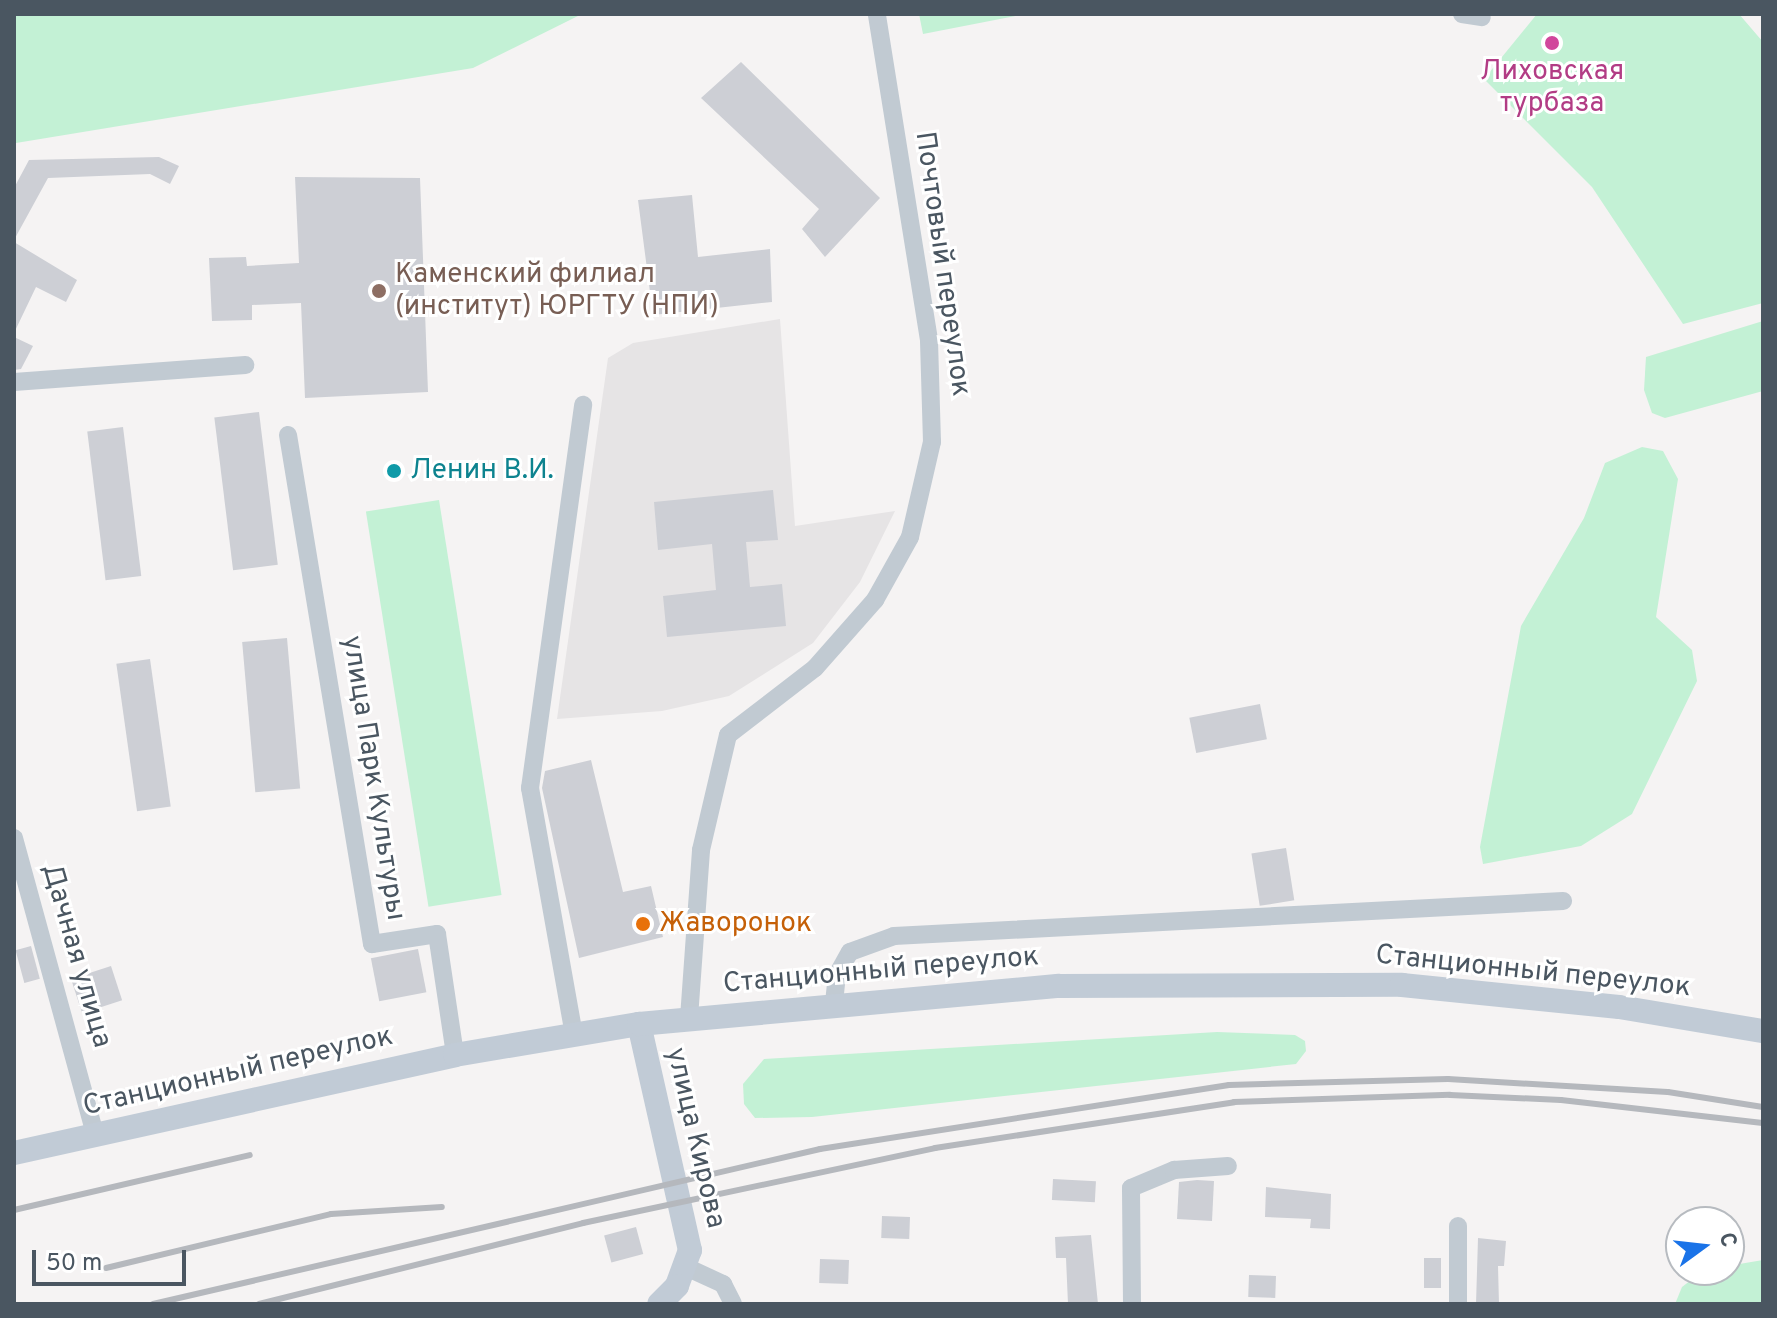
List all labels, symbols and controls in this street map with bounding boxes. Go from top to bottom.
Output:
marker: Лиховская турбаза [1543,34,1561,52]
place label: Лиховская турбаза [1480,55,1624,121]
street label: Почтовый переулок [907,129,977,399]
place label: Каменский филиал (институт) ЮРГТУ (НПИ) [395,258,720,324]
marker: Каменский филиал (институт) ЮРГТУ (НПИ) [370,282,388,300]
place label: Ленин В.И. [410,454,554,488]
marker: Ленин В.И. [385,462,403,480]
street label: улица Парк Культуры [334,633,412,923]
street label: Дачная улица [34,860,118,1052]
place label: Жаворонок [659,907,812,941]
marker: Жаворонок [634,915,652,933]
street label: Станционный переулок [1374,939,1692,1005]
street label: Станционный переулок [722,940,1040,1002]
street label: Станционный переулок [80,1020,396,1124]
street label: улица Кирова [658,1044,732,1232]
north arrow [1665,1206,1745,1286]
text: С [1712,1230,1742,1250]
scale bar [36,1234,190,1284]
text: 50 m [46,1249,102,1279]

